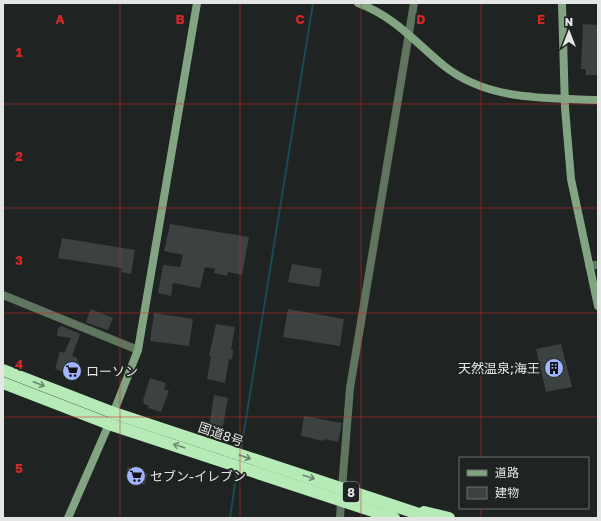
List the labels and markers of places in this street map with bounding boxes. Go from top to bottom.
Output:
building icon: 天然温泉;海王 [543,357,565,379]
supermarket icon: ローソン [61,360,83,382]
place label: 天然温泉;海王 [458,360,540,376]
place label: ローソン [86,363,138,379]
supermarket icon: セブン-イレブン [125,465,147,487]
place label: セブン-イレブン [150,468,246,484]

